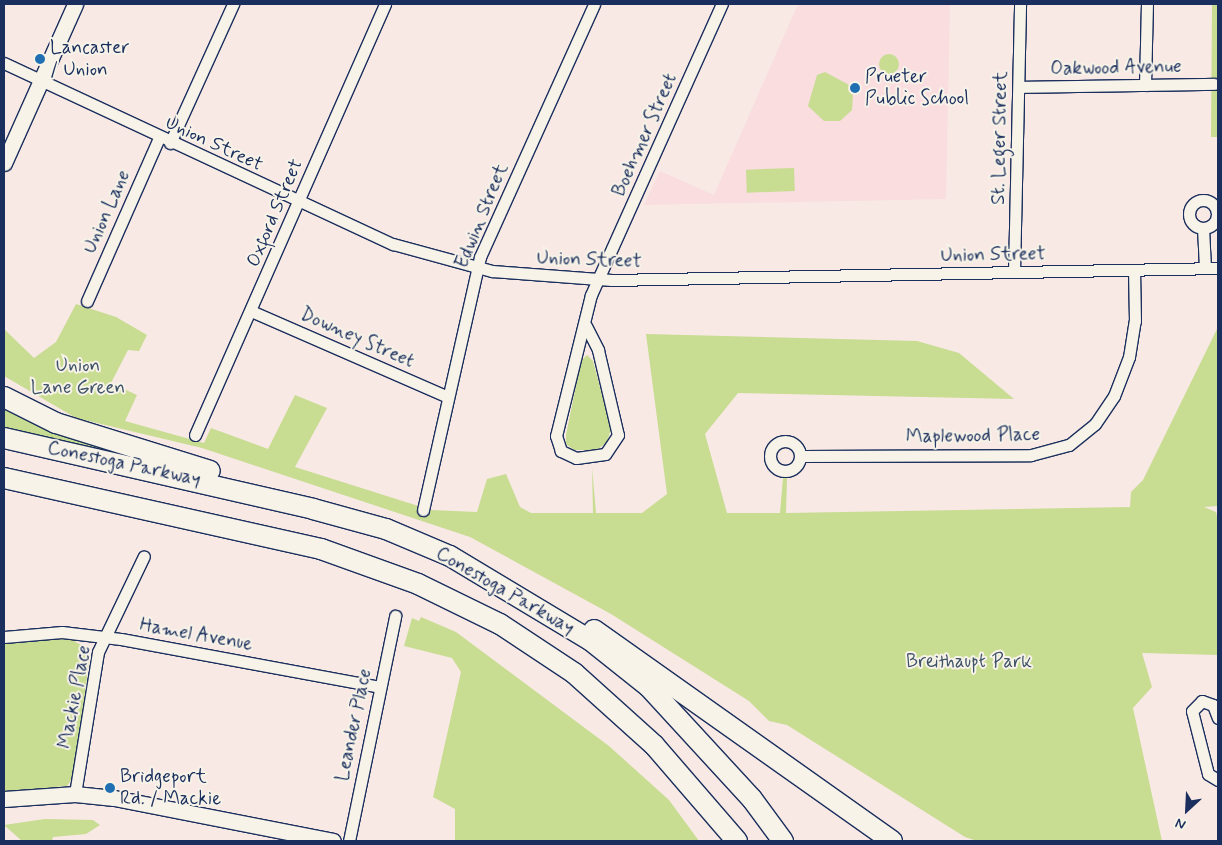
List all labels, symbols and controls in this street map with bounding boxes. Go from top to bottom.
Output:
place label: Lancaster / Union [50,37,129,81]
marker: Lancaster / Union [34,53,46,65]
street label: Oakwood Avenue [1049,55,1183,81]
place label: Prueter Public School [865,66,970,110]
street label: Boehmer Street [607,68,683,202]
street label: St. Leger Street [987,71,1013,205]
marker: Prueter Public School [849,82,861,94]
street label: Union Street [162,112,266,176]
street label: Oxford Street [242,156,308,270]
street label: Edwin Street [451,160,513,272]
street label: Union Lane [78,166,136,258]
street label: Union Street [941,243,1045,267]
street label: Union Street [537,247,641,273]
street label: Downey Street [295,302,419,374]
park label: Union Lane Green [29,355,127,399]
street label: Maplewood Place [907,423,1039,449]
street label: Conestoga Parkway [46,437,202,491]
street label: Conestoga Parkway [433,543,577,639]
street label: Hamel Avenue [136,614,256,656]
street label: Mackie Place [54,643,96,751]
park label: Breithaupt Park [908,651,1030,673]
street label: Leander Place [331,667,377,783]
place label: Bridgeport Rd. / Mackie [120,766,221,810]
marker: Bridgeport Rd. / Mackie [104,782,116,794]
north arrow [1162,785,1212,835]
text: N [1173,813,1189,834]

